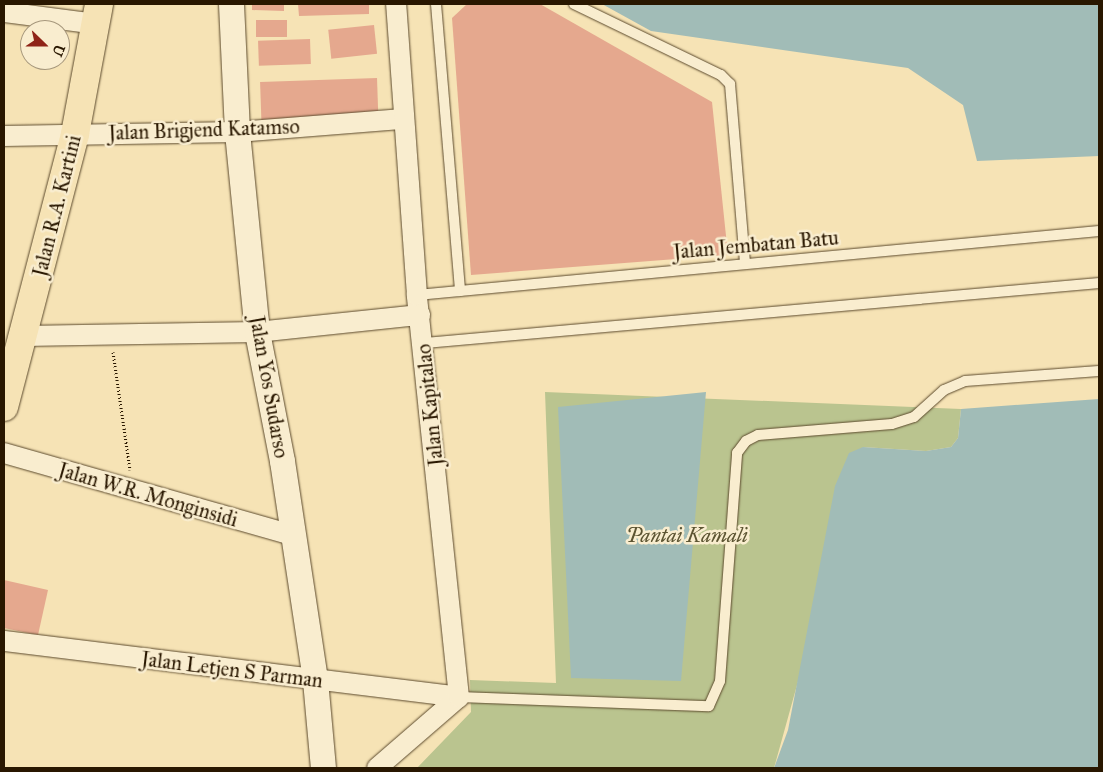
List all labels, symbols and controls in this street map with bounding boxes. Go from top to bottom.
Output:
north arrow [20,20,70,70]
text: U [48,42,68,59]
street label: Jalan Brigjend Katamso [108,115,300,145]
street label: Jalan R.A. Kartini [28,133,86,279]
street label: Jalan Jembatan Batu [672,226,840,264]
street label: Jalan Yos Sudarso [245,314,293,460]
street label: Jalan Kapitalao [412,343,448,467]
street label: Jalan W.R. Monginsidi [56,458,240,532]
park label: Pantai Kamali [626,523,748,547]
street label: Jalan Letjen S Parman [140,647,324,693]

